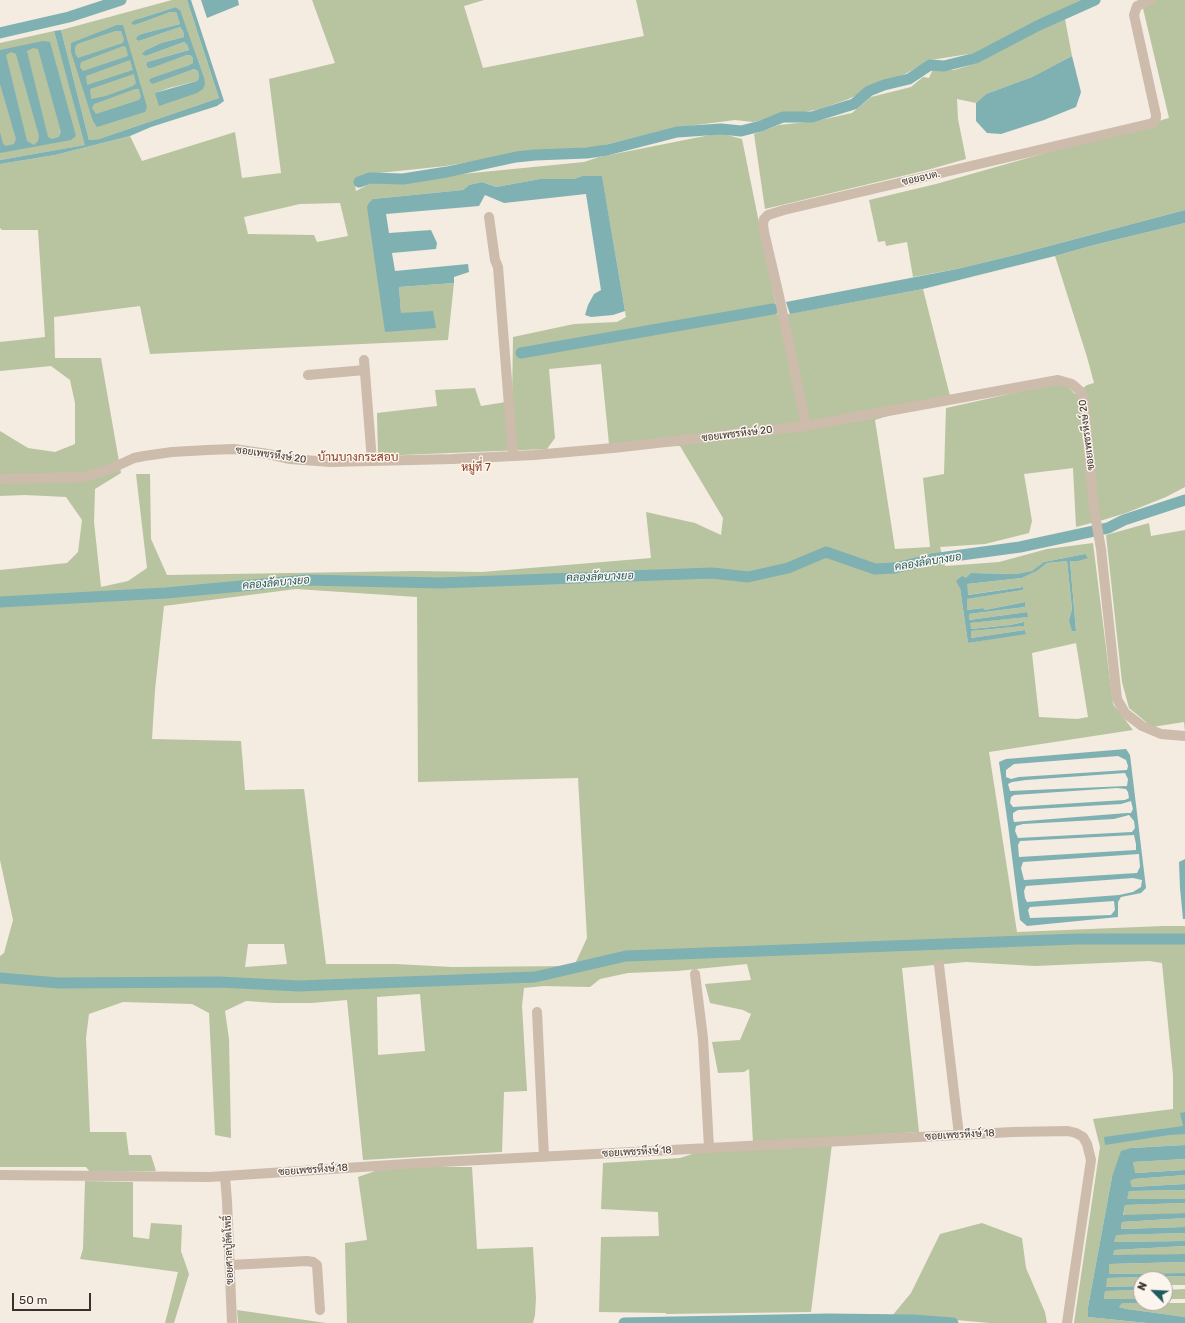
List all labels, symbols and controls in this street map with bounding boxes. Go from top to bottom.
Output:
street label: ซอยอบต. [901,168,941,188]
street label: ซอยเพชรหึงษ์ 20 [1077,399,1097,471]
street label: ซอยเพชรหึงษ์ 20 [701,424,773,444]
street label: ซอยเพชรหึงษ์ 20 [235,444,307,466]
district label: บ้านบางกระสอบ [317,451,399,465]
district label: หมู่ที่ 7 [461,461,491,475]
water label: คลองลัดบางยอ [894,550,962,574]
water label: คลองลัดบางยอ [566,569,634,585]
water label: คลองลัดบางยอ [242,573,310,593]
street label: ซอยเพชรหึงษ์ 18 [925,1127,995,1143]
street label: ซอยเพชรหึงษ์ 18 [602,1144,672,1160]
street label: ซอยเพชรหึงษ์ 18 [278,1162,348,1178]
street label: ซอยศาลปู่ลัดโพธิ์ [222,1215,236,1285]
north arrow [1133,1271,1173,1311]
text: N [1135,1280,1150,1293]
scale bar [14,1285,93,1311]
text: 50 m [19,1293,47,1307]

